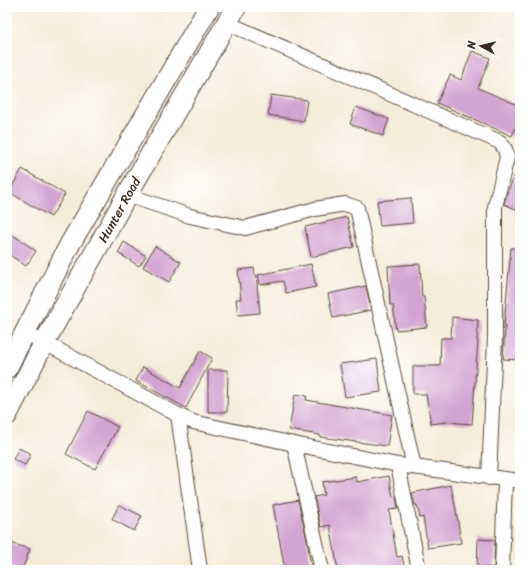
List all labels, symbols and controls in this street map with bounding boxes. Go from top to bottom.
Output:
north arrow [461,26,501,66]
text: N [462,40,482,51]
street label: Hunter Road [92,172,148,247]

